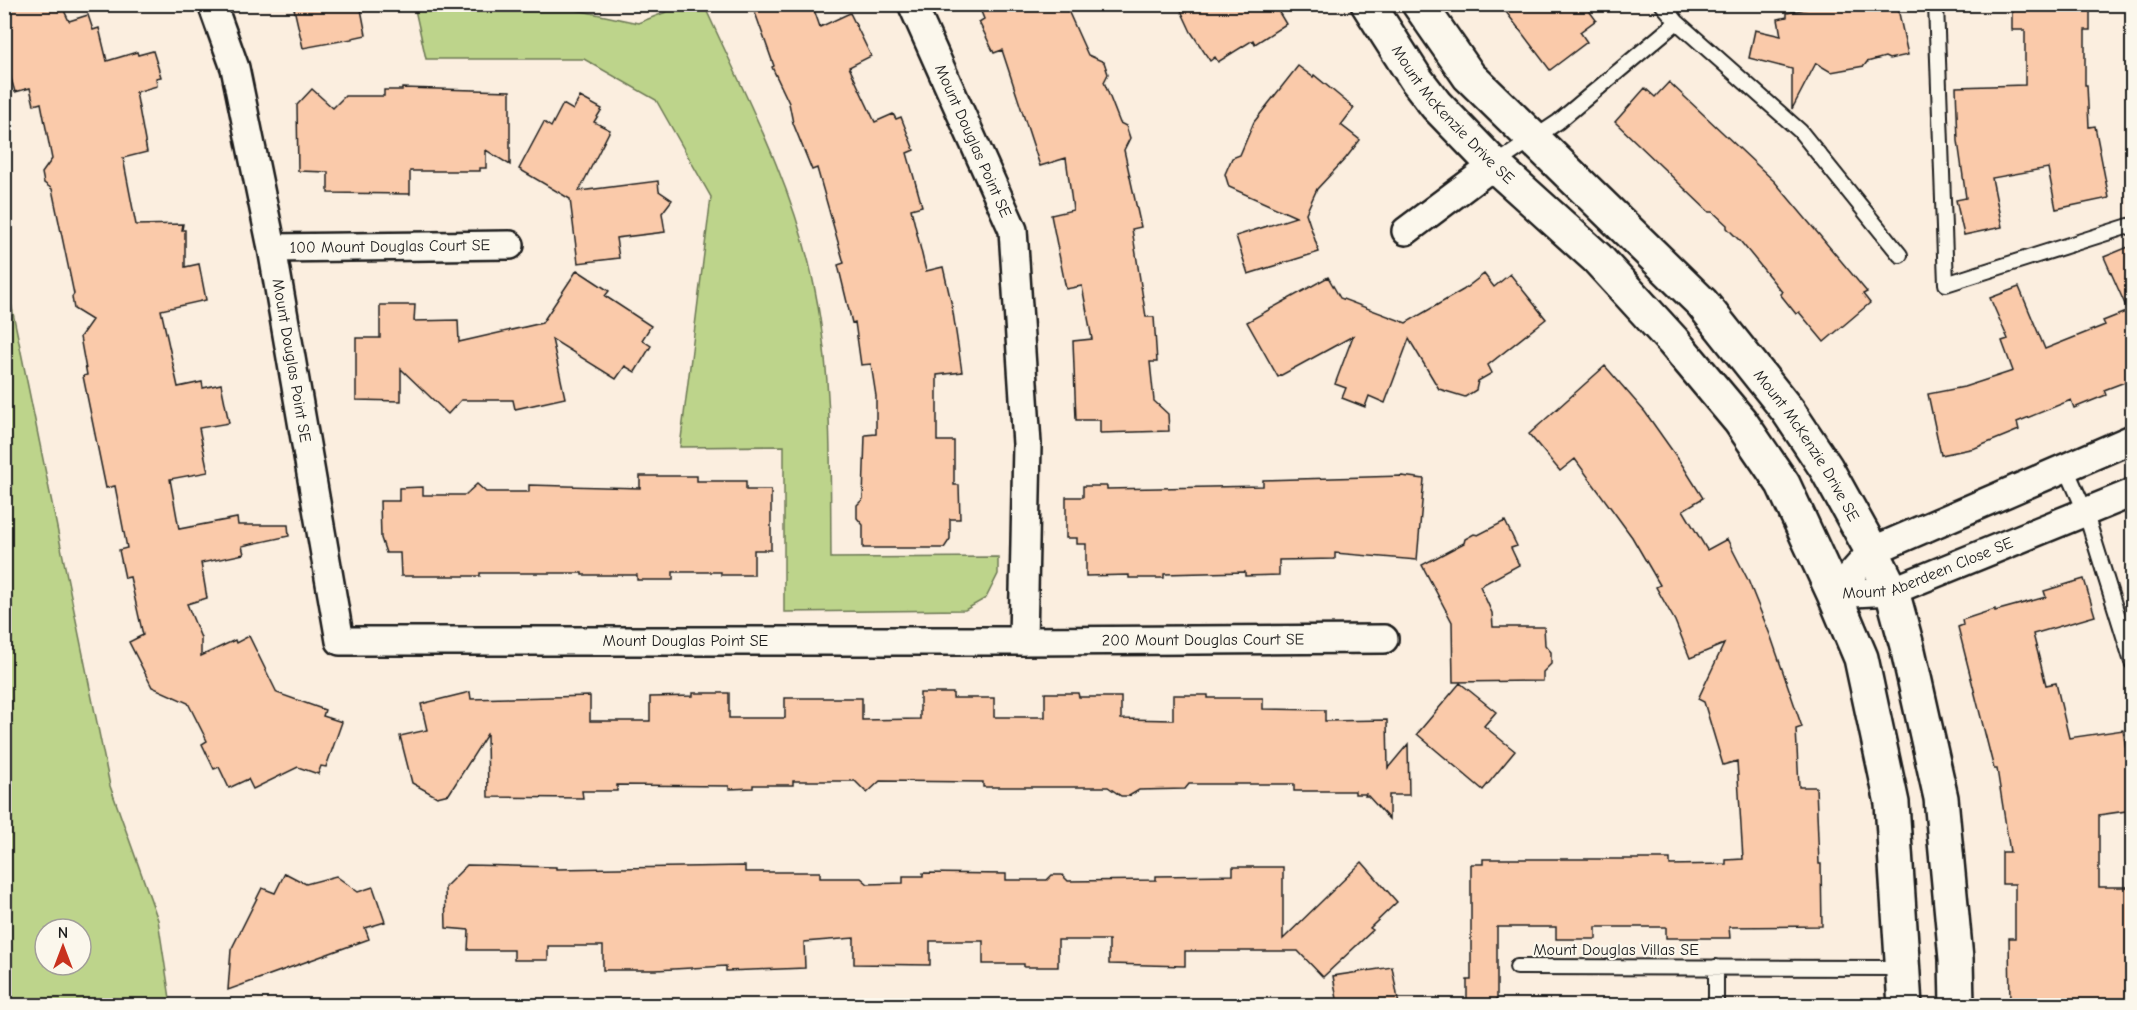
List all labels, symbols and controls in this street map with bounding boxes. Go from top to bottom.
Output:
street label: Mount McKenzie Drive SE [1388,42,1518,188]
street label: Mount Douglas Point SE [931,62,1015,221]
street label: 100 Mount Douglas Court SE [290,236,491,257]
street label: Mount Douglas Point SE [268,277,315,444]
street label: Mount McKenzie Drive SE [1750,366,1863,525]
street label: Mount Aberdeen Close SE [1842,533,2016,603]
street label: 200 Mount Douglas Court SE [1102,630,1305,650]
street label: Mount Douglas Point SE [603,632,769,650]
north arrow [33,917,93,977]
text: N [58,924,68,942]
street label: Mount Douglas Villas SE [1533,941,1699,959]

